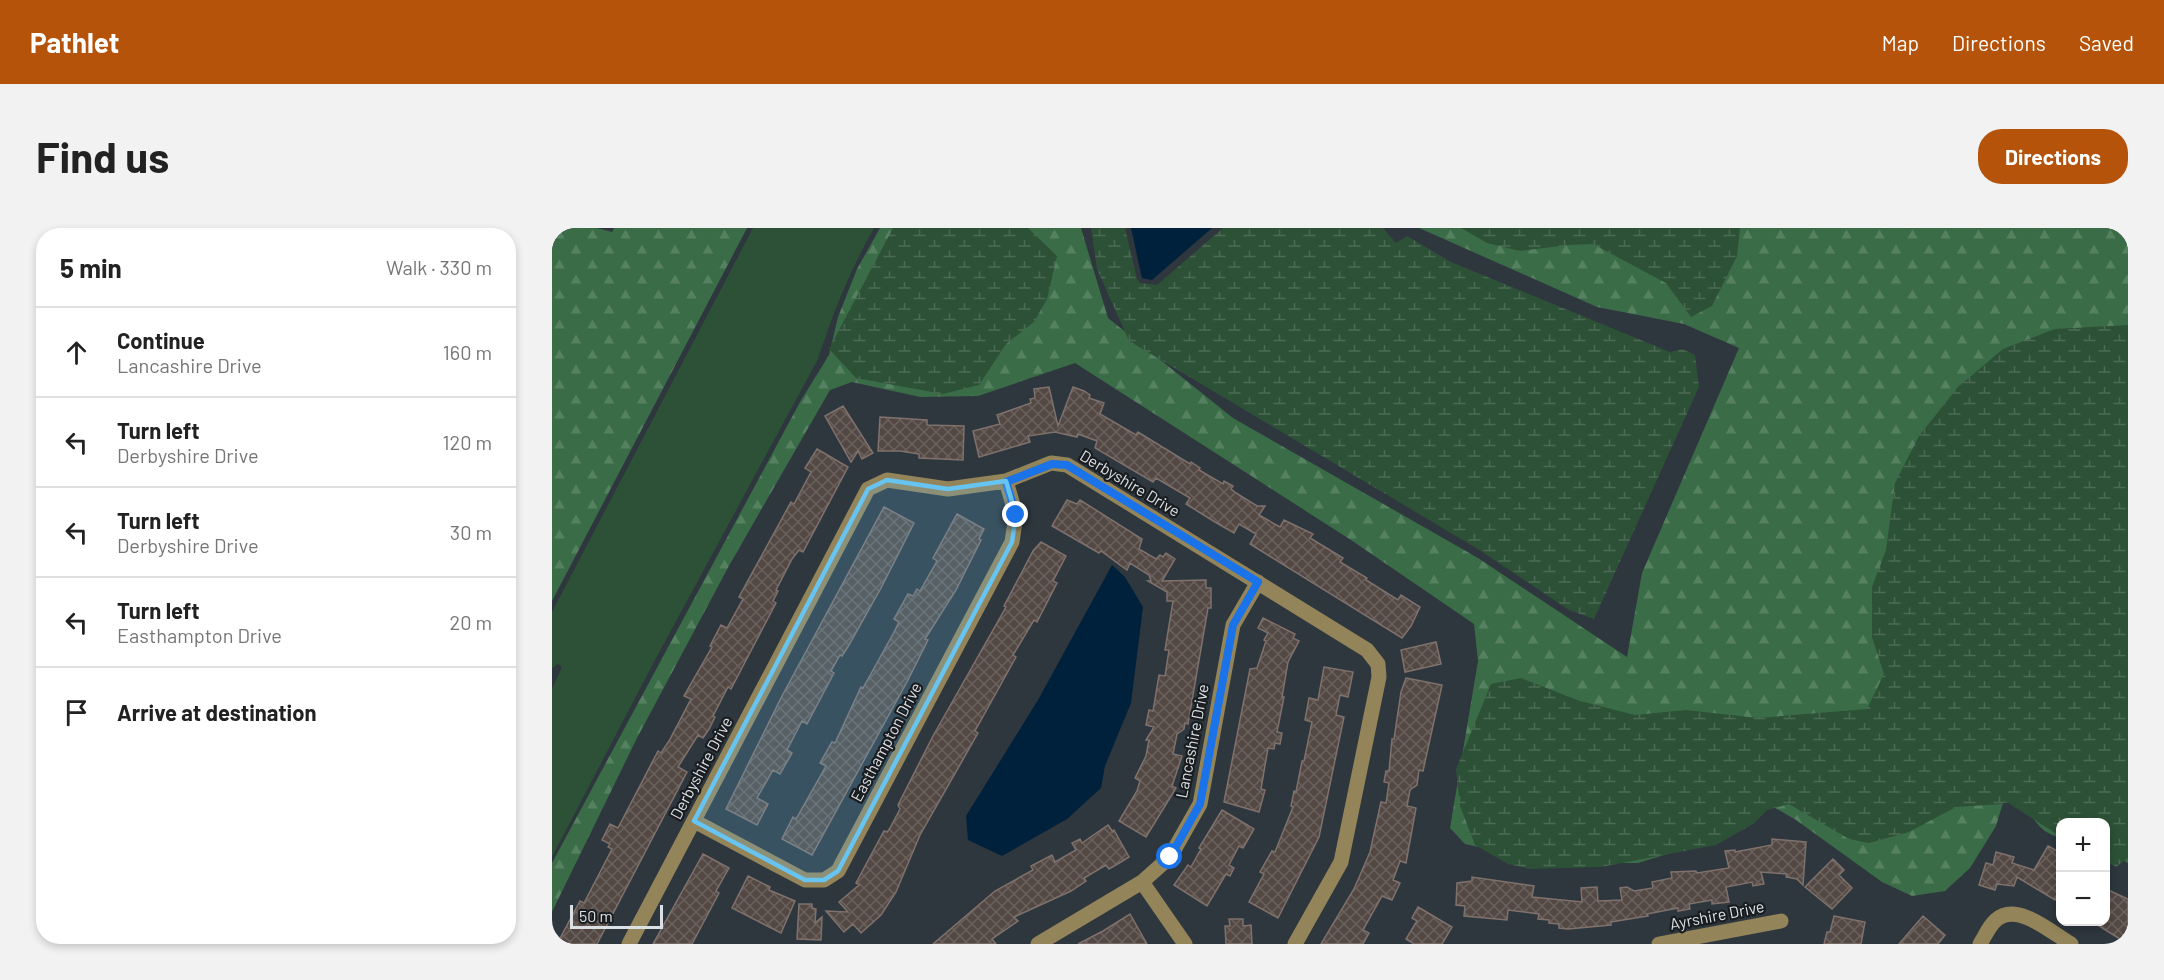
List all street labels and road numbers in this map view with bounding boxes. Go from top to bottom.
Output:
street label: Derbyshire Drive [1077,445,1184,520]
street label: Easthampton Drive [846,679,925,805]
street label: Lancashire Drive [1171,682,1212,800]
street label: Derbyshire Drive [666,713,736,822]
street label: Ayrshire Drive [1668,896,1766,933]

